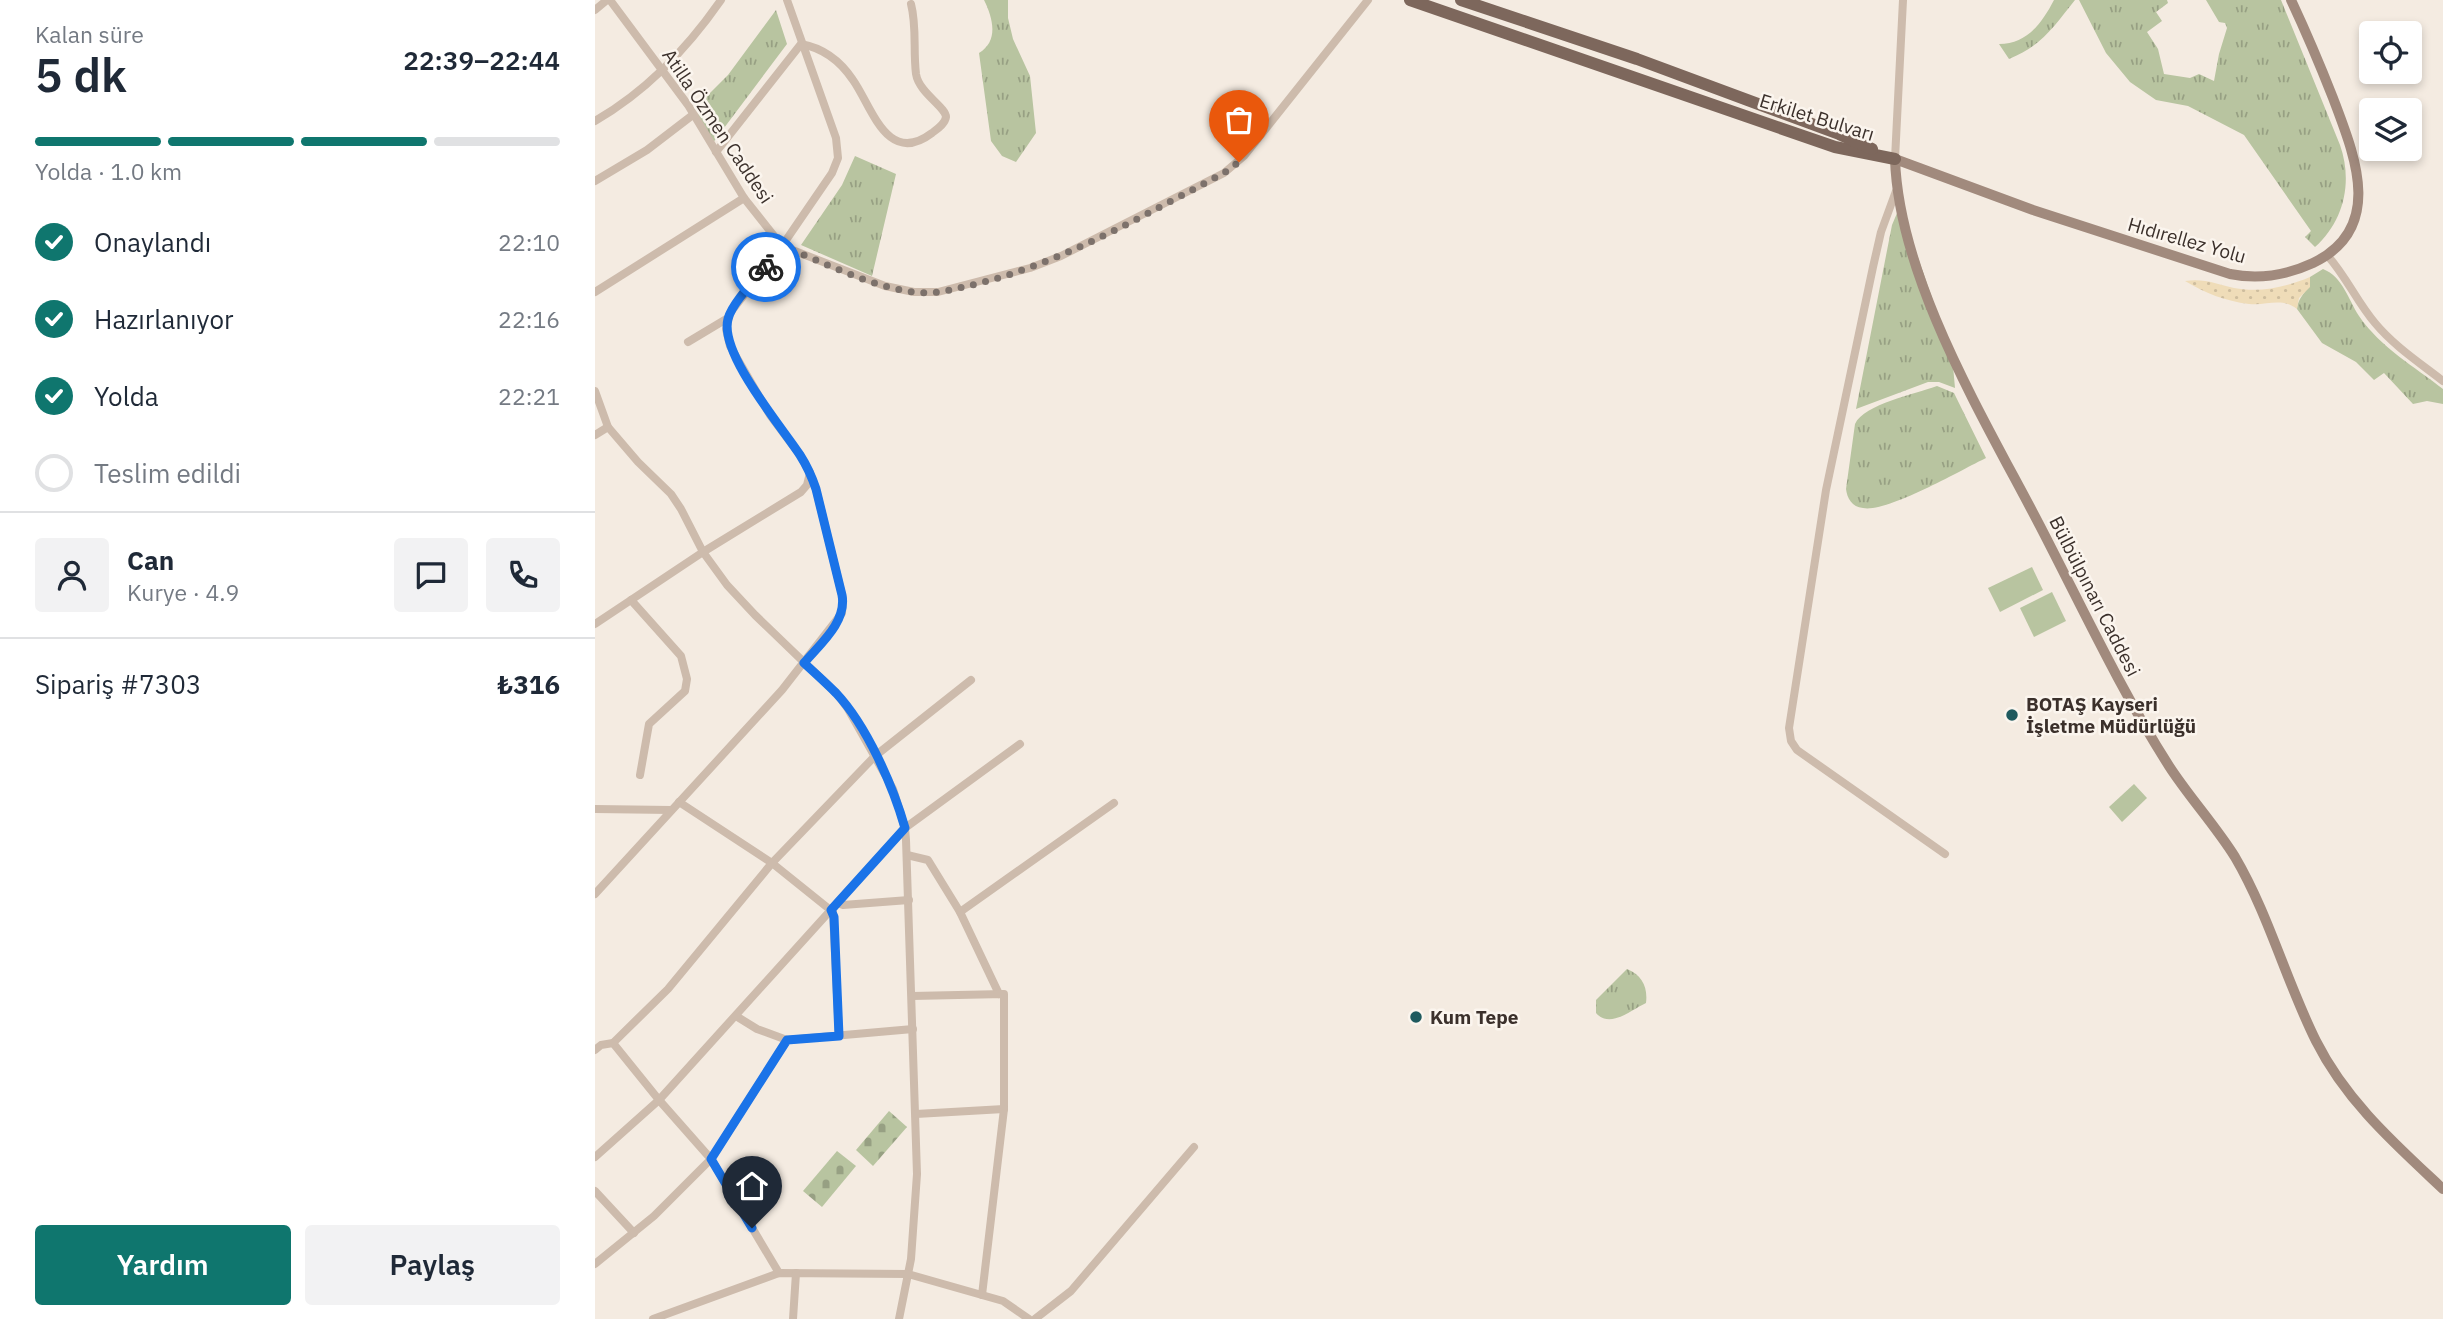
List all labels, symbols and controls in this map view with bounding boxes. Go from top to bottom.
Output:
text: Kalan süre [35,19,144,49]
map controls [2359,21,2422,161]
button: locate [2359,21,2422,84]
text: 22:39–22:44 [403,43,560,77]
street label: Atilla Özmen Caddesi [657,44,779,208]
text: 5 dk [35,45,127,105]
street label: Erkilet Bulvarı [1757,88,1877,146]
pin [1209,90,1269,162]
button: layers [2359,98,2422,161]
icon: bag [1220,101,1258,139]
text: Yolda · 1.0 km [35,156,182,186]
street label: Hıdırellez Yolu [2125,212,2249,268]
icon: check [35,223,73,261]
text: Onaylandı [94,225,211,259]
text: 22:10 [498,227,560,257]
courier [731,232,801,302]
icon: bike [747,248,785,286]
icon: check [35,300,73,338]
text: Hazırlanıyor [94,302,234,336]
text: 22:16 [498,304,560,334]
icon: check [35,377,73,415]
text: Yolda [94,379,159,413]
text: 22:21 [498,381,560,411]
text: Teslim edildi [94,456,241,490]
street label: Bülbülpınarı Caddesi [2044,512,2146,680]
button: person [35,538,109,612]
button: chat [394,538,468,612]
button: phone [486,538,560,612]
text: Can [127,543,174,577]
text: Kurye · 4.9 [127,577,239,607]
text: Sipariş #7303 [35,667,201,701]
text: ₺316 [497,667,560,701]
place label: BOTAŞ Kayseri İşletme Müdürlüğü [2026,692,2196,738]
marker: BOTAŞ Kayseri İşletme Müdürlüğü [2004,707,2020,723]
place label: Kum Tepe [1430,1005,1518,1029]
marker: Kum Tepe [1408,1009,1424,1025]
pin [722,1156,782,1228]
icon: home [733,1167,771,1205]
button: Yardım [35,1225,291,1305]
button: Paylaş [305,1225,560,1305]

